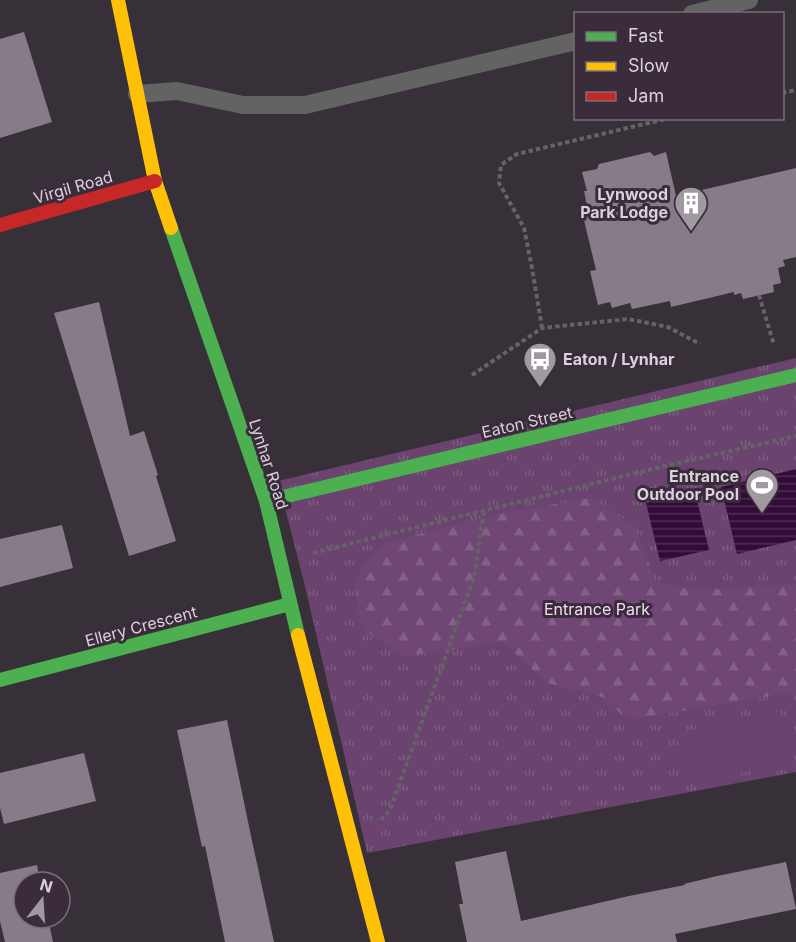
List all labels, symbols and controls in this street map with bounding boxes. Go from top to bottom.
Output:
legend [574,12,784,120]
text: Fast [628,25,664,46]
text: Slow [628,55,669,76]
text: Jam [628,85,664,106]
street label: Virgil Road [31,166,115,208]
place label: Lynwood Park Lodge [580,184,668,222]
building icon: Lynwood Park Lodge [673,185,709,232]
bus stop icon: Eaton / Lynhar [522,341,558,388]
place label: Eaton / Lynhar [563,349,675,369]
street label: Eaton Street [480,402,574,442]
street label: Lynhar Road [245,416,293,512]
place label: Entrance Outdoor Pool [637,466,739,504]
sports icon: Entrance Outdoor Pool [744,467,780,514]
park label: Entrance Park [544,599,650,619]
street label: Ellery Crescent [83,601,199,651]
north arrow [12,870,72,930]
text: N [38,874,55,897]

